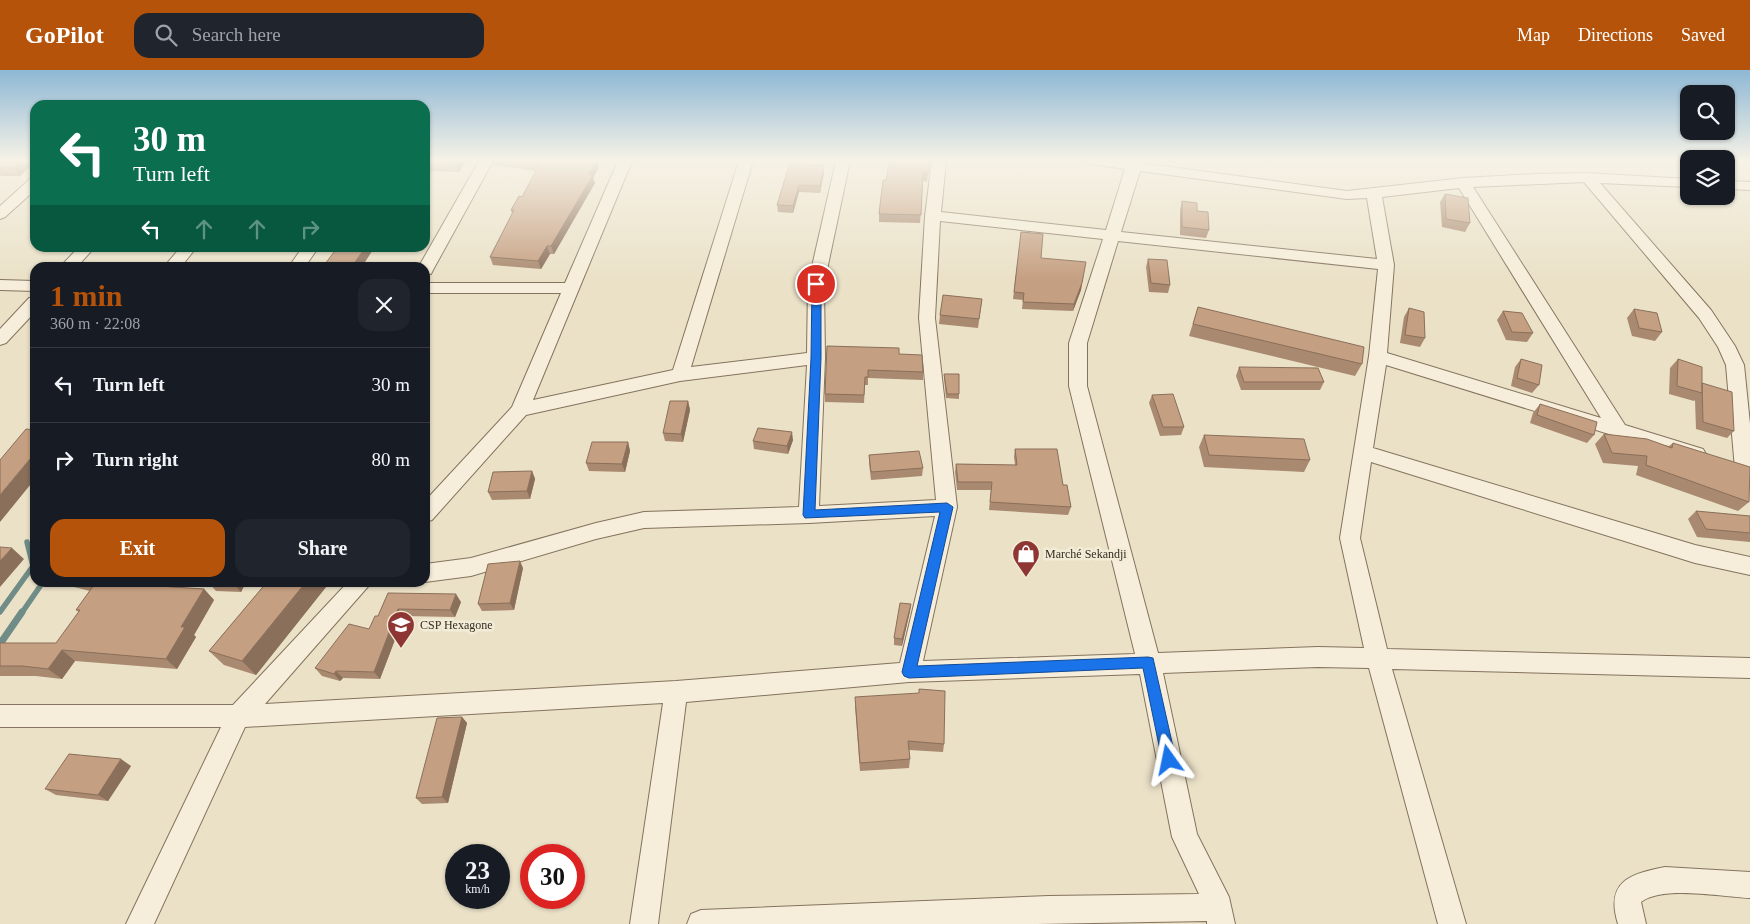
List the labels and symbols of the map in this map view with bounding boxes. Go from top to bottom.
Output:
pin [795,263,837,305]
shop icon: Marché Sekandji [1011,539,1041,578]
place label: Marché Sekandji [1045,547,1127,561]
school or university icon: CSP Hexagone [386,610,416,649]
place label: CSP Hexagone [420,618,493,632]
position arrow [1142,733,1194,785]
speed limit sign: 30 [520,844,585,909]

